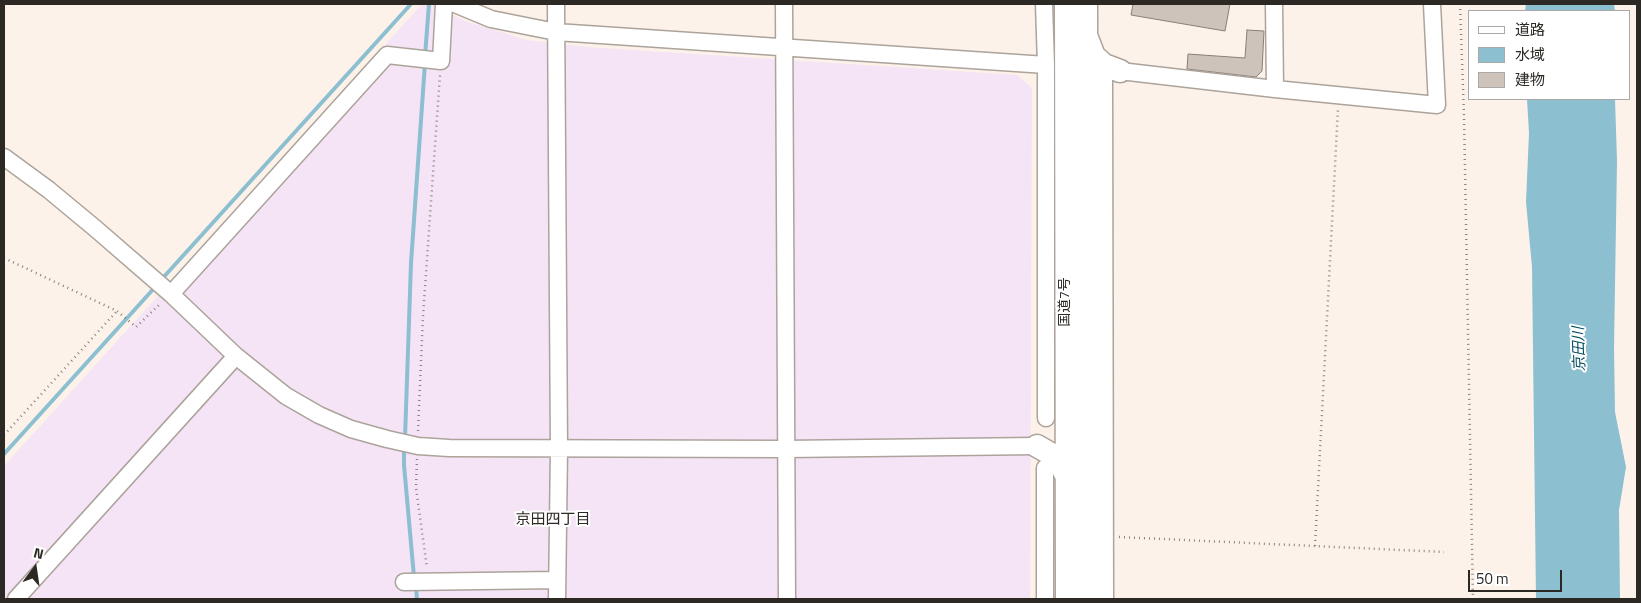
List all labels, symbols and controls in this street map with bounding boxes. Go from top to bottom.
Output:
legend [1468,10,1631,100]
text: 道路 [1515,18,1545,41]
text: 水域 [1515,43,1545,66]
text: 建物 [1515,68,1545,91]
street label: 国道7号 [1058,277,1074,327]
water label: 京田川 [1570,326,1590,372]
district label: 京田四丁目 [516,511,590,529]
text: N [31,542,46,564]
north arrow [10,543,60,593]
scale bar [1471,560,1565,592]
text: 50 m [1476,567,1509,590]

